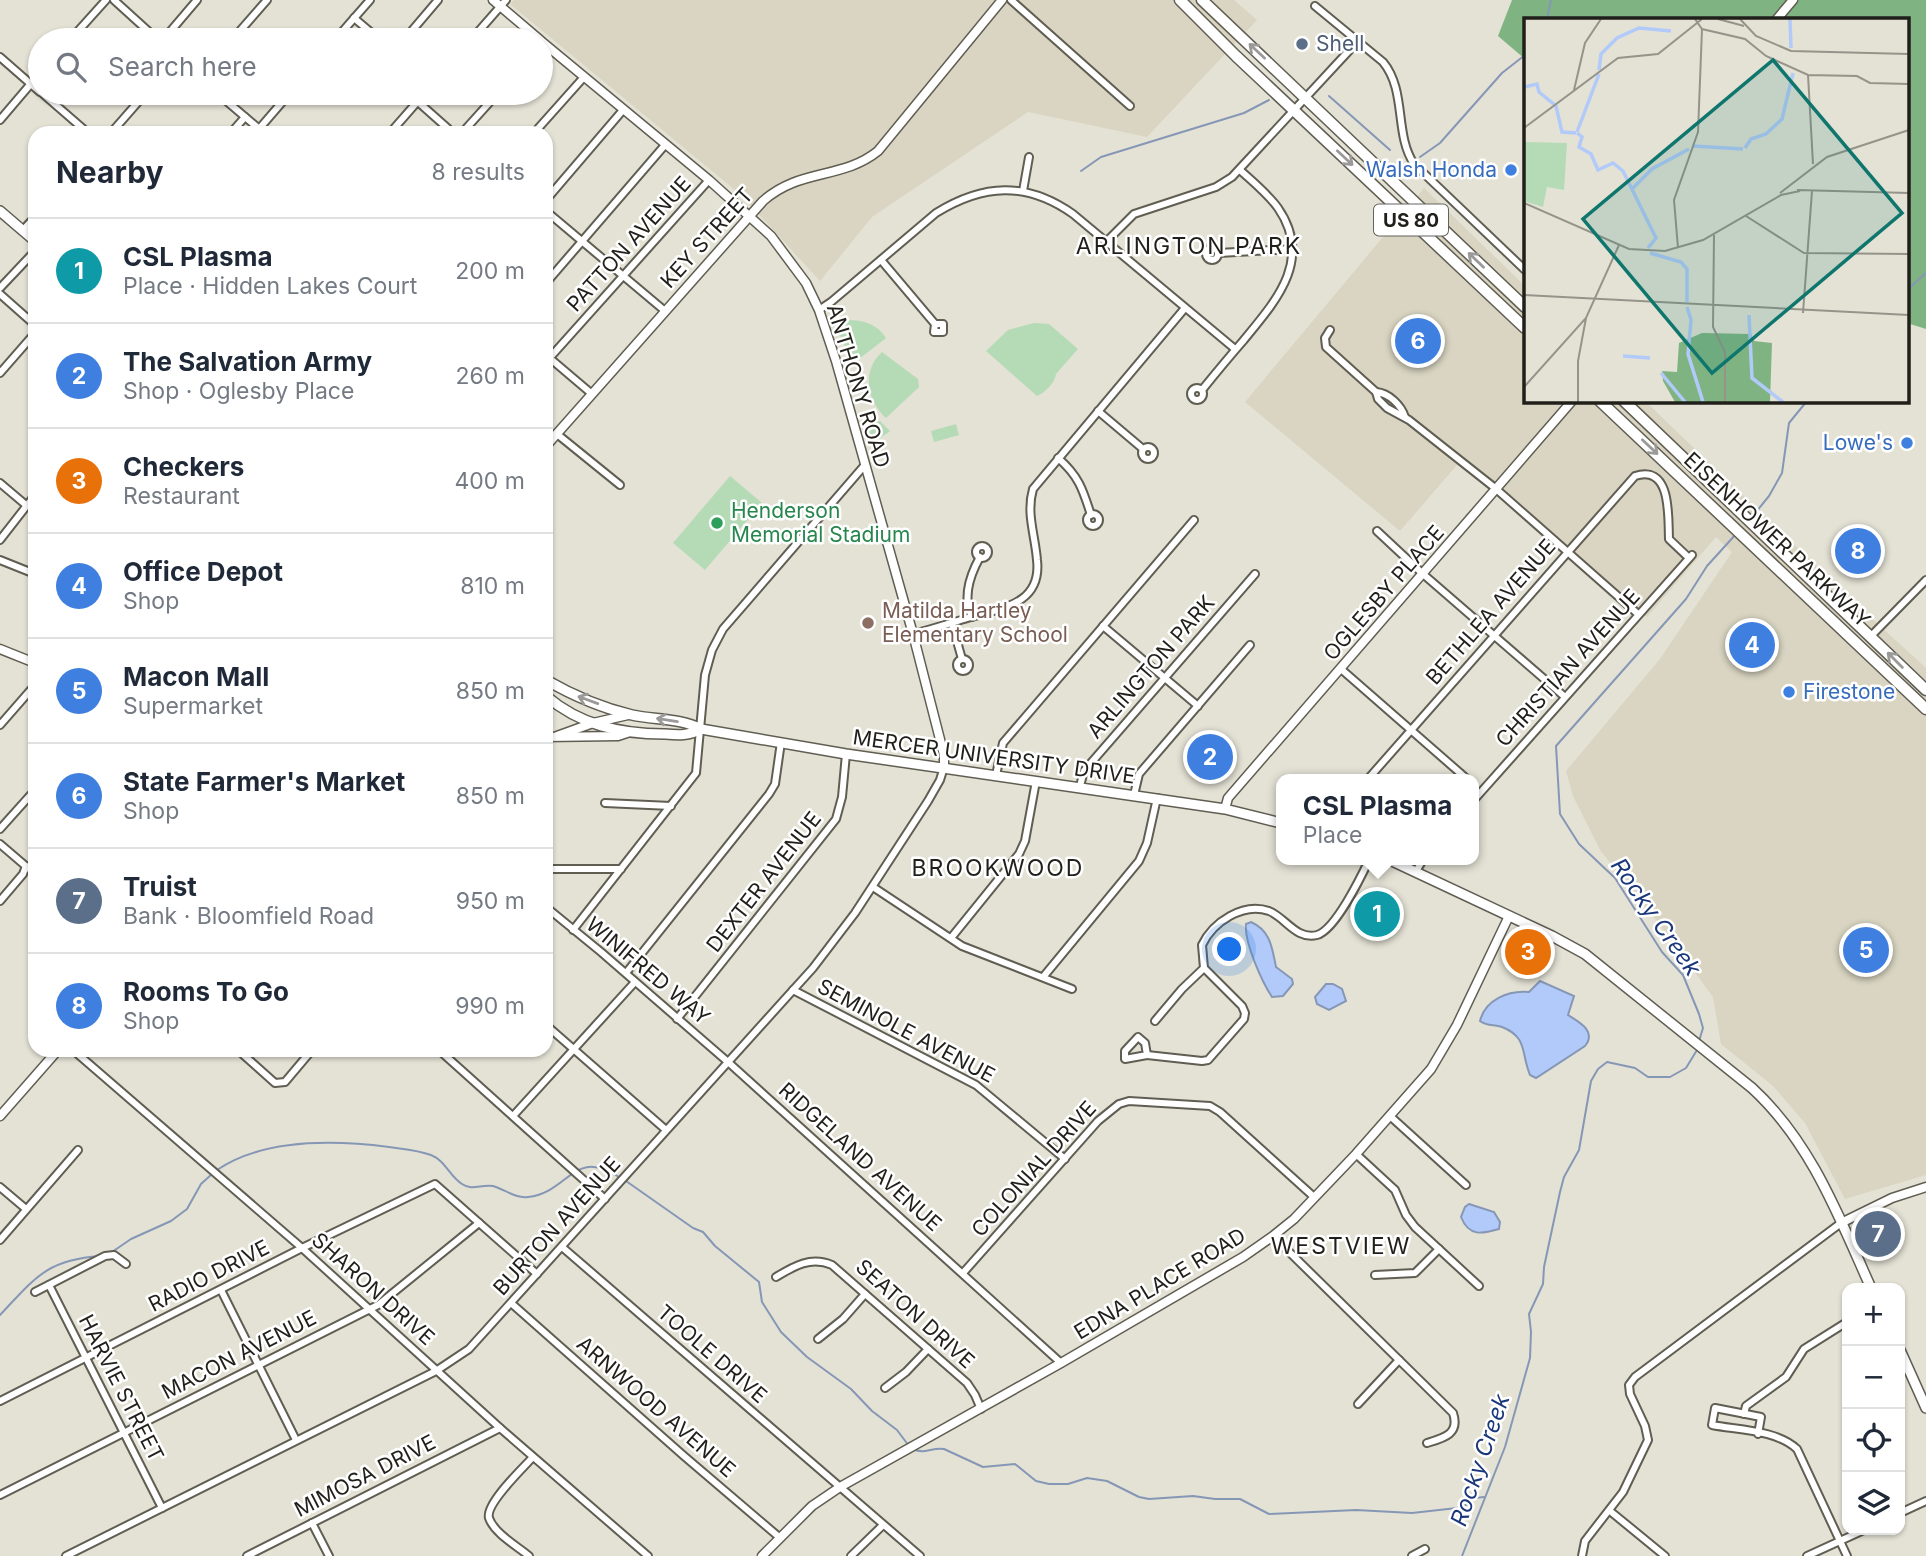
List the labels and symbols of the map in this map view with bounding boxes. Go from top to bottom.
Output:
inset map [1524,18,1909,402]
place label: Shell [1316,31,1364,56]
marker: Shell [1294,36,1310,52]
one-way arrow [1249,43,1266,60]
one-way arrow [1336,150,1354,166]
place label: Walsh Honda [1366,157,1497,182]
marker: Walsh Honda [1503,162,1519,178]
street label: PATTON AVENUE [561,171,696,316]
street label: KEY STREET [655,182,758,293]
road number: US 80 [1374,204,1448,235]
district label: ARLINGTON PARK [1076,232,1302,260]
one-way arrow [1468,251,1485,268]
street label: ANTHONY ROAD [822,301,895,471]
pin: 6 [1395,315,1441,367]
place label: Lowe's [1823,430,1893,455]
marker: Lowe's [1899,435,1915,451]
one-way arrow [1641,439,1658,456]
street label: EISENHOWER PARKWAY [1679,447,1876,632]
place label: Henderson Memorial Stadium [731,498,910,547]
marker: Henderson Memorial Stadium [709,515,725,531]
street label: OGLESBY PLACE [1318,520,1449,665]
pin: 8 [1835,525,1881,577]
street label: BETHLEA AVENUE [1421,534,1561,690]
street label: CHRISTIAN AVENUE [1490,584,1645,752]
street label: ARLINGTON PARK [1082,590,1219,743]
place label: Matilda Hartley Elementary School [882,598,1068,647]
marker: Matilda Hartley Elementary School [860,615,876,631]
pin: 4 [1729,619,1775,671]
one-way arrow [1887,651,1904,668]
place label: Firestone [1803,679,1895,704]
marker: Firestone [1781,684,1797,700]
one-way arrow [577,692,599,705]
one-way arrow [656,713,679,726]
street label: MERCER UNIVERSITY DRIVE [851,724,1137,789]
pin: 2 [1187,731,1233,783]
street label: DEXTER AVENUE [701,807,826,957]
water label: Rocky Creek [1605,853,1707,982]
district label: BROOKWOOD [912,854,1084,882]
pin: 1 [1354,888,1400,940]
street label: WINIFRED WAY [581,912,715,1030]
pin: 5 [1843,924,1889,976]
pin: 3 [1505,926,1551,978]
your location [1212,932,1246,966]
street label: SEMINOLE AVENUE [813,973,999,1088]
street label: RIDGELAND AVENUE [774,1077,947,1236]
street label: COLONIAL DRIVE [966,1096,1101,1242]
street label: BURTON AVENUE [488,1151,625,1300]
pin: 7 [1855,1208,1901,1260]
street label: EDNA PLACE ROAD [1070,1223,1250,1345]
street label: SHARON DRIVE [307,1227,440,1350]
district label: WESTVIEW [1271,1232,1411,1260]
street label: RADIO DRIVE [144,1234,273,1317]
street label: SEATON DRIVE [851,1254,980,1373]
street label: TOOLE DRIVE [652,1299,772,1408]
street label: MACON AVENUE [157,1305,320,1404]
street label: HARVIE STREET [74,1310,169,1465]
street label: ARNWOOD AVENUE [572,1331,741,1482]
water label: Rocky Creek [1444,1390,1516,1530]
street label: MIMOSA DRIVE [290,1429,439,1522]

